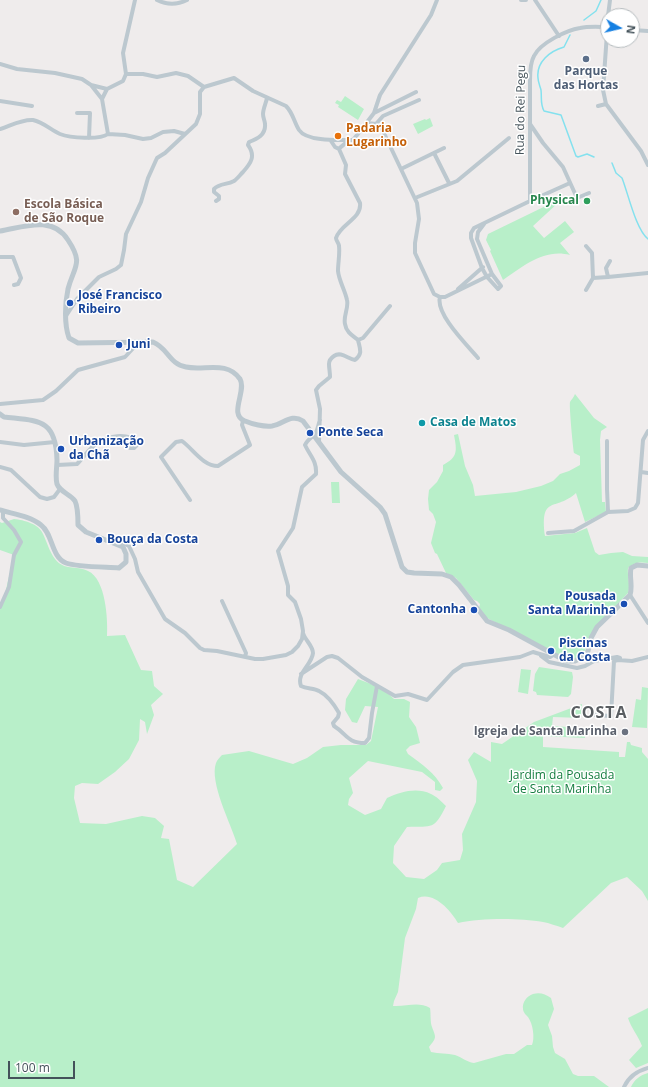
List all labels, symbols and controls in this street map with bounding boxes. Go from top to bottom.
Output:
north arrow [600,8,640,48]
text: N [623,24,639,35]
marker: Parque das Hortas [581,54,591,64]
street label: Rua do Rei Pegu [513,65,529,155]
place label: Parque das Hortas [554,65,618,93]
place label: Padaria Lugarinho [346,122,407,150]
marker: Padaria Lugarinho [333,131,343,141]
place label: Physical [530,194,579,208]
marker: Physical [582,196,592,206]
place label: Escola Básica de São Roque [24,198,104,226]
marker: Escola Básica de São Roque [11,207,21,217]
place label: José Francisco Ribeiro [78,289,162,317]
marker: José Francisco Ribeiro [65,298,75,308]
place label: Juni [127,338,150,352]
marker: Juni [114,340,124,350]
place label: Casa de Matos [430,416,516,430]
marker: Casa de Matos [417,418,427,428]
place label: Ponte Seca [318,426,383,440]
marker: Ponte Seca [305,428,315,438]
place label: Urbanização da Chã [69,435,144,463]
marker: Urbanização da Chã [56,444,66,454]
place label: Bouça da Costa [107,533,198,547]
marker: Bouça da Costa [94,535,104,545]
place label: Pousada Santa Marinha [528,590,616,618]
marker: Pousada Santa Marinha [619,599,629,609]
place label: Cantonha [408,603,466,617]
marker: Cantonha [469,605,479,615]
place label: Piscinas da Costa [559,637,610,665]
marker: Piscinas da Costa [546,646,556,656]
district label: COSTA [570,703,628,723]
place label: Igreja de Santa Marinha [474,725,617,739]
marker: Igreja de Santa Marinha [620,727,630,737]
park label: Jardim da Pousada de Santa Marinha [510,769,614,797]
scale bar [10,1053,77,1079]
text: 100 m [15,1059,50,1076]

